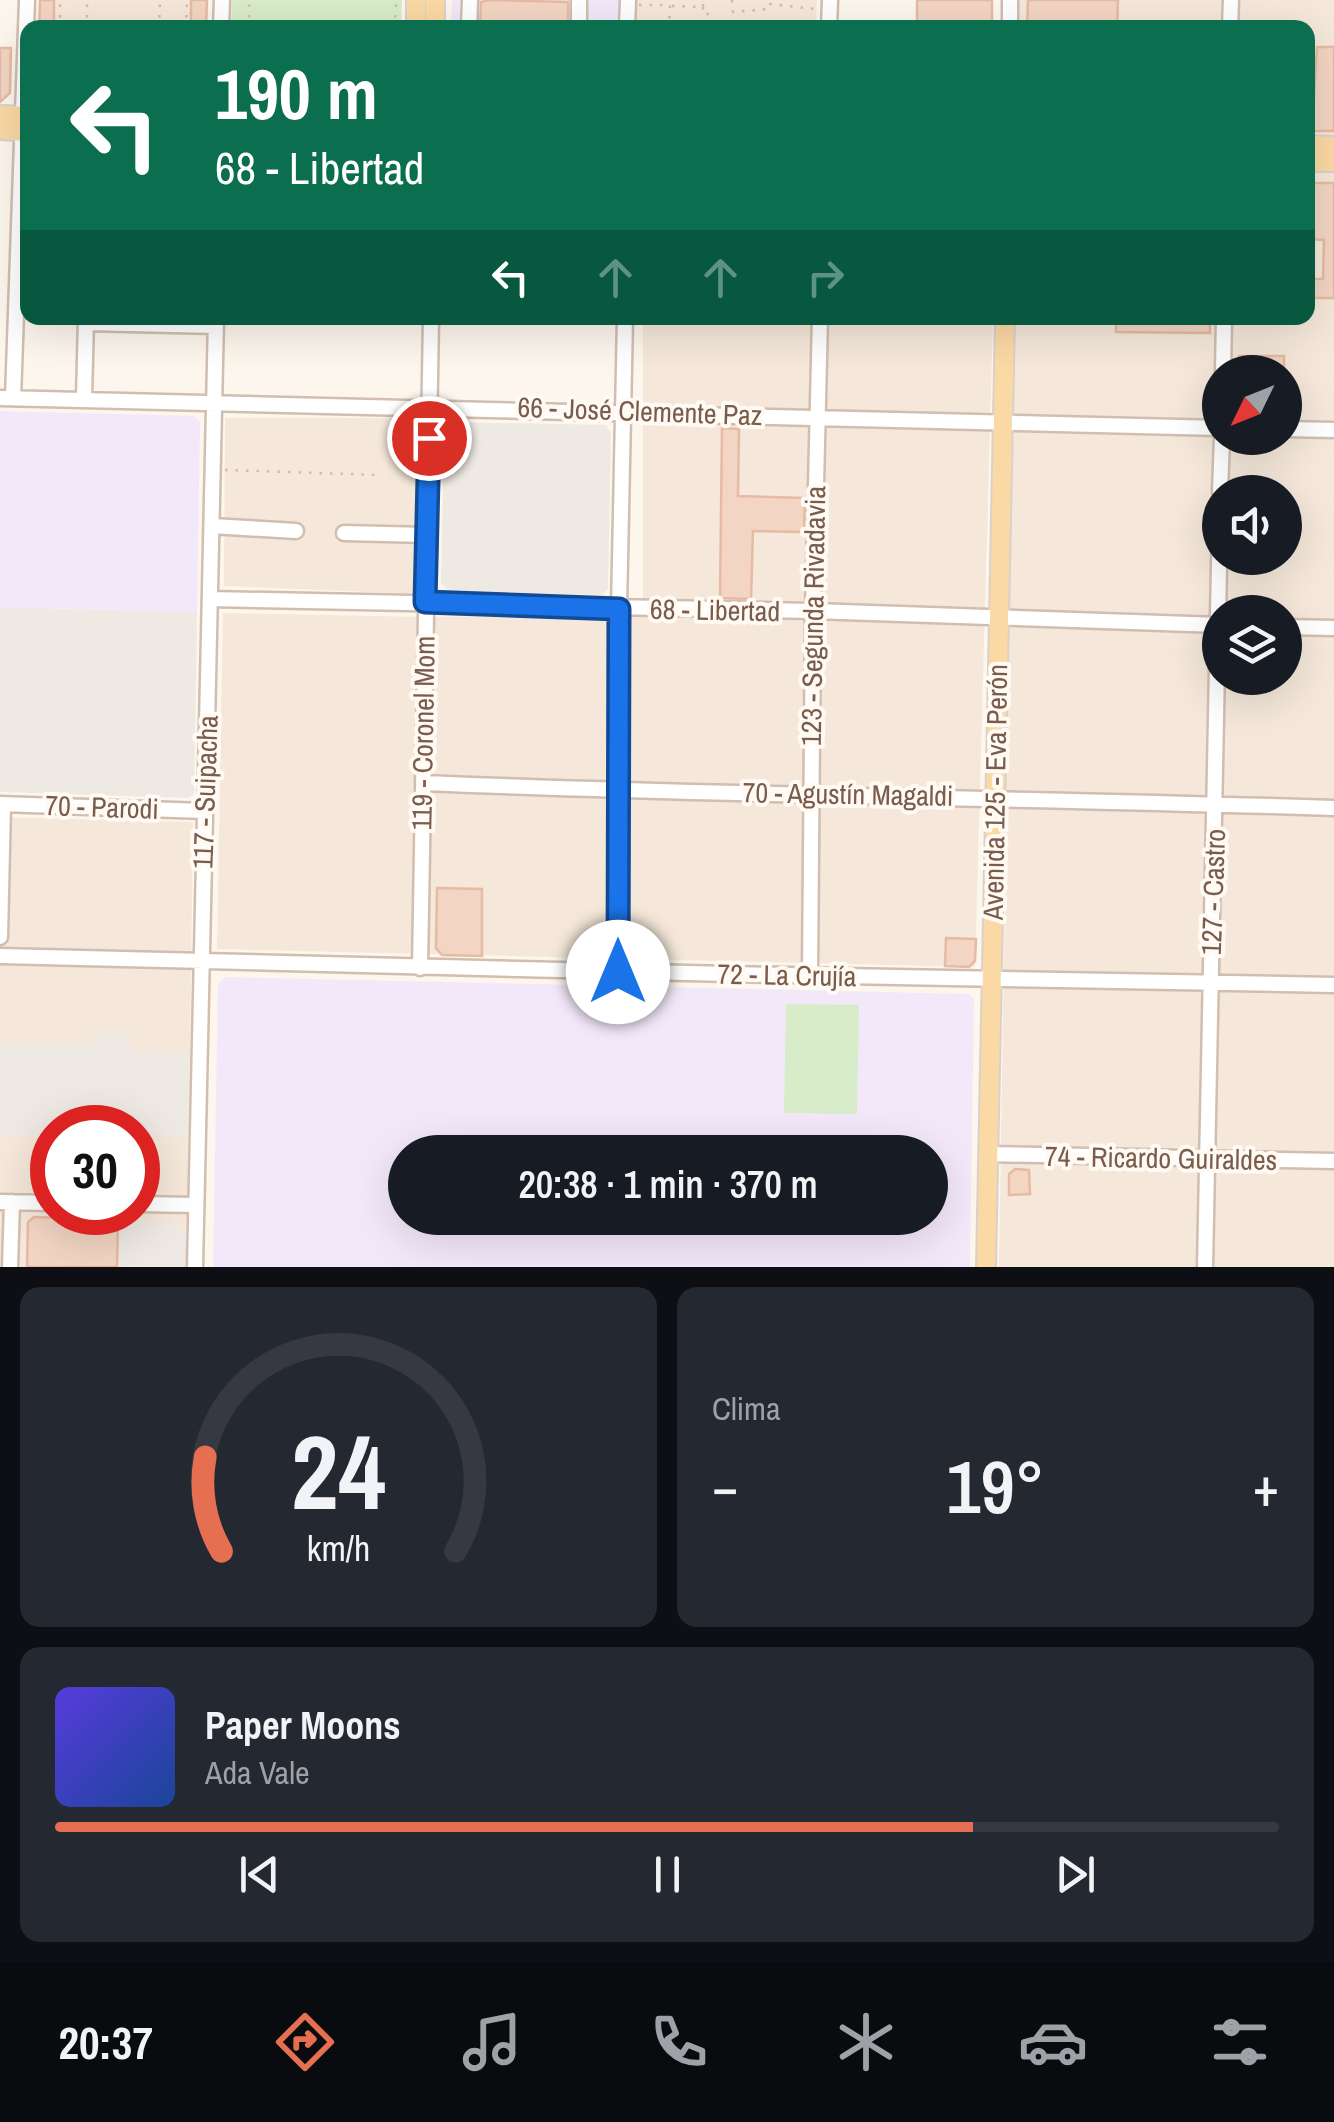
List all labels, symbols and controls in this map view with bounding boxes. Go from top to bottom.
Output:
text: 190 m [215,47,378,141]
icon: left [50,60,180,190]
text: 68 - Libertad [215,137,424,198]
icon: left [483,250,538,305]
icon: ahead [588,250,643,305]
icon: ahead [693,250,748,305]
icon: right [798,250,853,305]
north arrow [1202,355,1302,455]
map controls [1202,355,1302,695]
street label: 66 - José Clemente Paz [517,388,763,434]
pin [387,396,472,481]
icon: arrive [402,411,457,466]
button: sound [1202,475,1302,575]
street label: 123 - Segunda Rivadavia [792,485,834,747]
street label: 68 - Libertad [650,590,780,630]
button: layers [1202,595,1302,695]
street label: 119 - Coronel Mom [402,635,444,831]
street label: Avenida 125 - Eva Perón [974,664,1016,921]
street label: 117 - Suipacha [183,714,227,870]
street label: 70 - Agustín Magaldi [742,773,954,815]
street label: 70 - Parodi [45,786,159,828]
street label: 127 - Castro [1192,828,1234,956]
position arrow [566,920,670,1024]
street label: 72 - La Crujía [717,955,857,995]
speed limit sign: 30 [30,1105,160,1235]
street label: 74 - Ricardo Guiraldes [1045,1137,1277,1179]
text: 20:38 · 1 min · 370 m [518,1159,818,1210]
text: Clima [712,1387,781,1430]
text: 24 [291,1401,386,1541]
text: 19° [946,1435,1045,1536]
text: − [712,1449,738,1523]
text: + [1253,1449,1279,1523]
text: km/h [307,1524,370,1572]
text: Paper Moons [205,1700,401,1751]
text: Ada Vale [205,1751,310,1794]
icon: previous [232,1847,287,1902]
icon: pause [640,1847,695,1902]
icon: next [1048,1847,1103,1902]
icon: directions [270,2007,340,2077]
icon: music [457,2007,527,2077]
icon: phone [644,2007,714,2077]
icon: climate [831,2007,901,2077]
icon: car [1018,2007,1088,2077]
icon: filters [1205,2007,1275,2077]
text: 20:37 [59,2012,153,2073]

